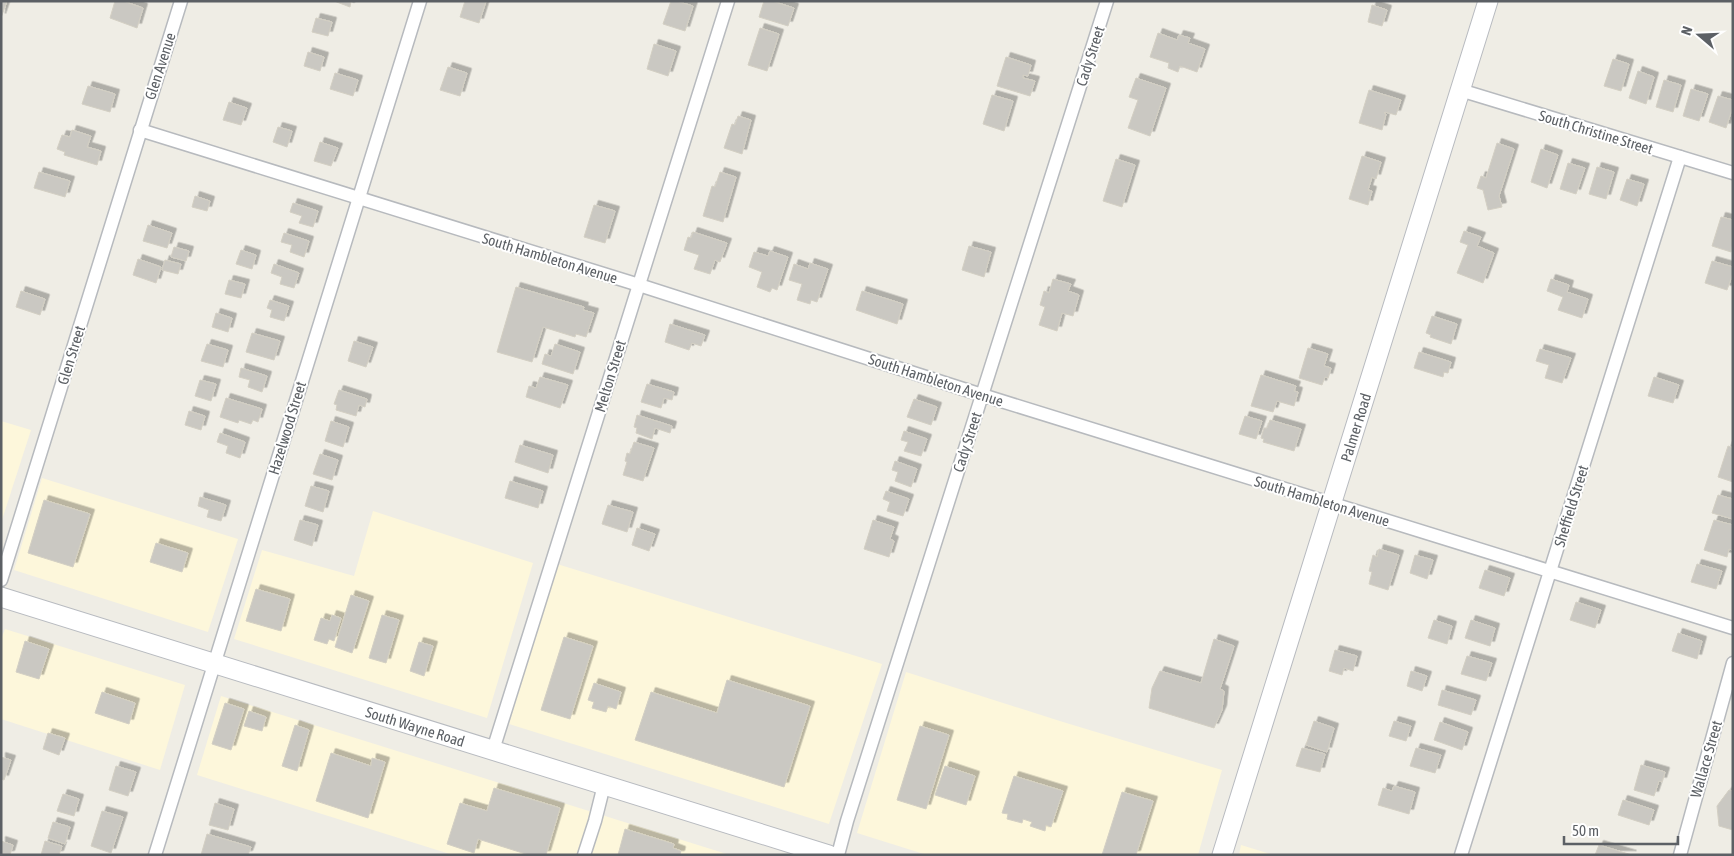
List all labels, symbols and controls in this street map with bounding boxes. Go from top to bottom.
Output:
north arrow [1674,10,1724,60]
street label: Cady Street [1072,24,1108,88]
text: N [1678,24,1696,37]
street label: Glen Avenue [141,30,179,102]
street label: South Christine Street [1537,107,1655,157]
street label: South Hambleton Avenue [480,229,620,287]
street label: Glen Street [54,323,88,387]
street label: Melton Street [591,338,629,414]
street label: South Hambleton Avenue [867,350,1006,410]
street label: Hazelwood Street [265,379,309,477]
street label: Palmer Road [1337,391,1374,464]
street label: Cady Street [949,410,985,474]
street label: Sheffield Street [1550,463,1592,549]
street label: South Hambleton Avenue [1252,472,1392,530]
street label: South Wayne Road [364,703,467,750]
street label: Wallace Street [1687,718,1725,800]
scale bar [1564,814,1678,846]
text: 50 m [1572,822,1599,839]

